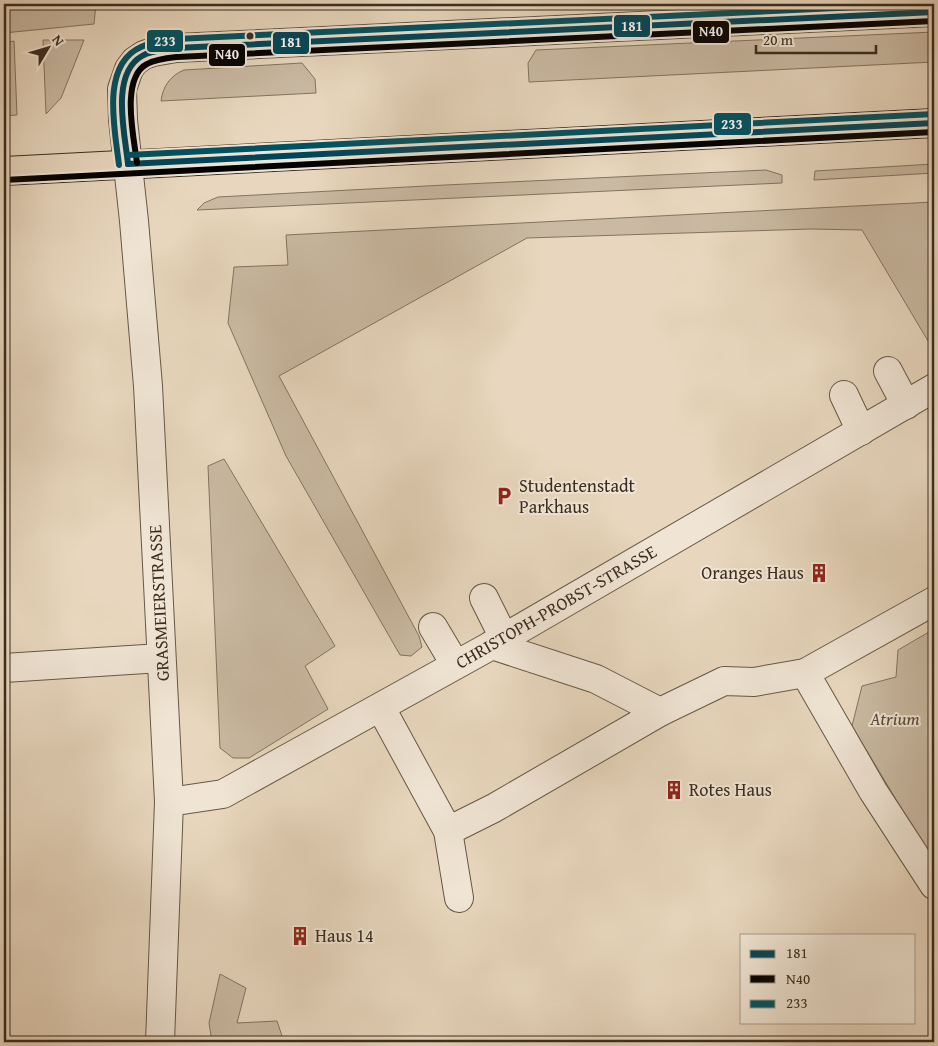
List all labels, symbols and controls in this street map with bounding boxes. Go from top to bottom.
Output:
line badge: 181 [613,14,651,38]
text: 181 [621,16,643,36]
line badge: N40 [692,20,730,44]
text: N40 [699,21,723,41]
north arrow [22,22,72,72]
scale bar [756,22,876,54]
line badge: 233 [146,29,184,53]
text: 20 m [763,29,794,50]
text: N [47,30,69,50]
text: 233 [154,31,176,51]
unlabelled marker [245,31,255,41]
line badge: 181 [272,31,310,55]
text: 181 [280,32,302,52]
line badge: N40 [208,43,246,67]
text: N40 [215,44,239,64]
line badge: 233 [713,112,752,136]
text: 233 [721,114,743,134]
place label: Studentenstadt Parkhaus [519,472,636,520]
parking icon: Studentenstadt Parkhaus [493,485,515,507]
street label: GRASMEIERSTRASSE [141,524,176,682]
street label: CHRISTOPH-PROBST-STRASSE [450,538,661,675]
place label: Oranges Haus [701,559,804,586]
building icon: Oranges Haus [808,562,830,584]
park label: Atrium [869,705,920,732]
place label: Rotes Haus [689,776,772,803]
building icon: Rotes Haus [663,779,685,801]
place label: Haus 14 [315,922,374,949]
building icon: Haus 14 [289,925,311,947]
legend [740,934,916,1024]
text: 181 [786,942,808,963]
text: N40 [786,968,810,989]
text: 233 [786,992,808,1013]

